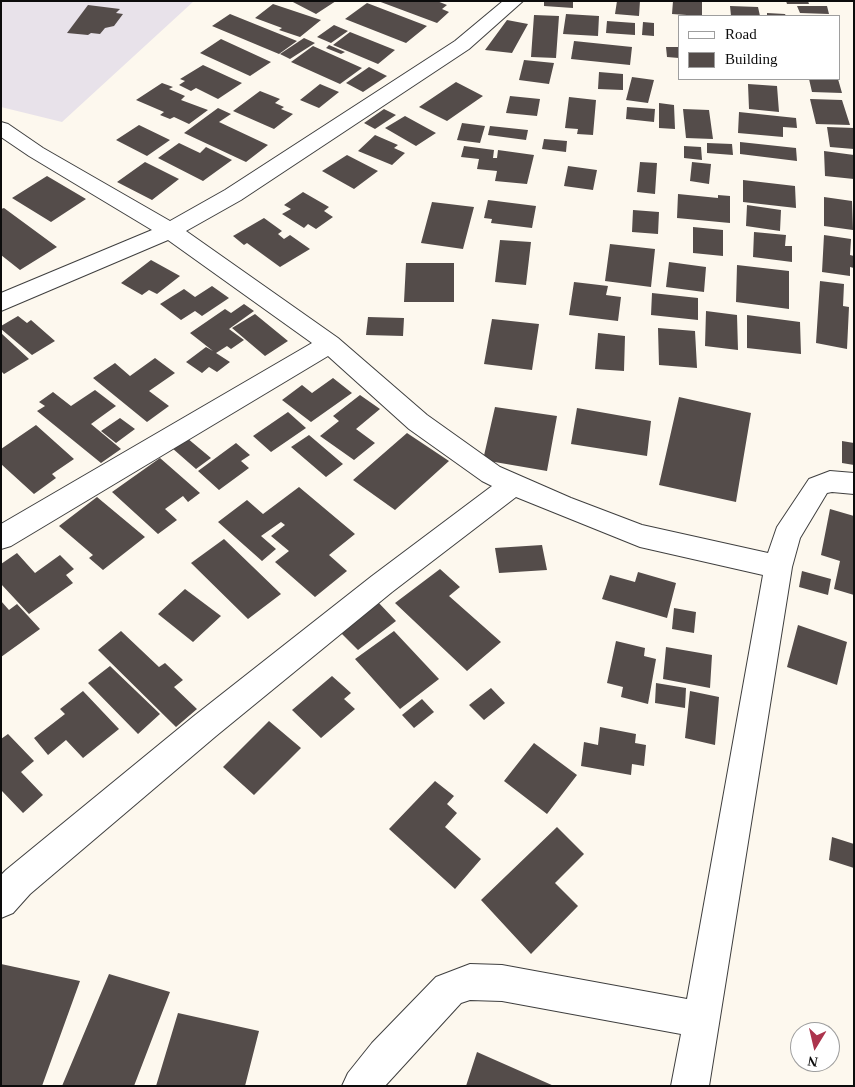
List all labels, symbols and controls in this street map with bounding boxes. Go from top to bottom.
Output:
legend [678,15,840,80]
text: Road [725,26,757,42]
text: Building [725,51,778,67]
north arrow [790,1022,840,1072]
text: N [807,1053,819,1070]

